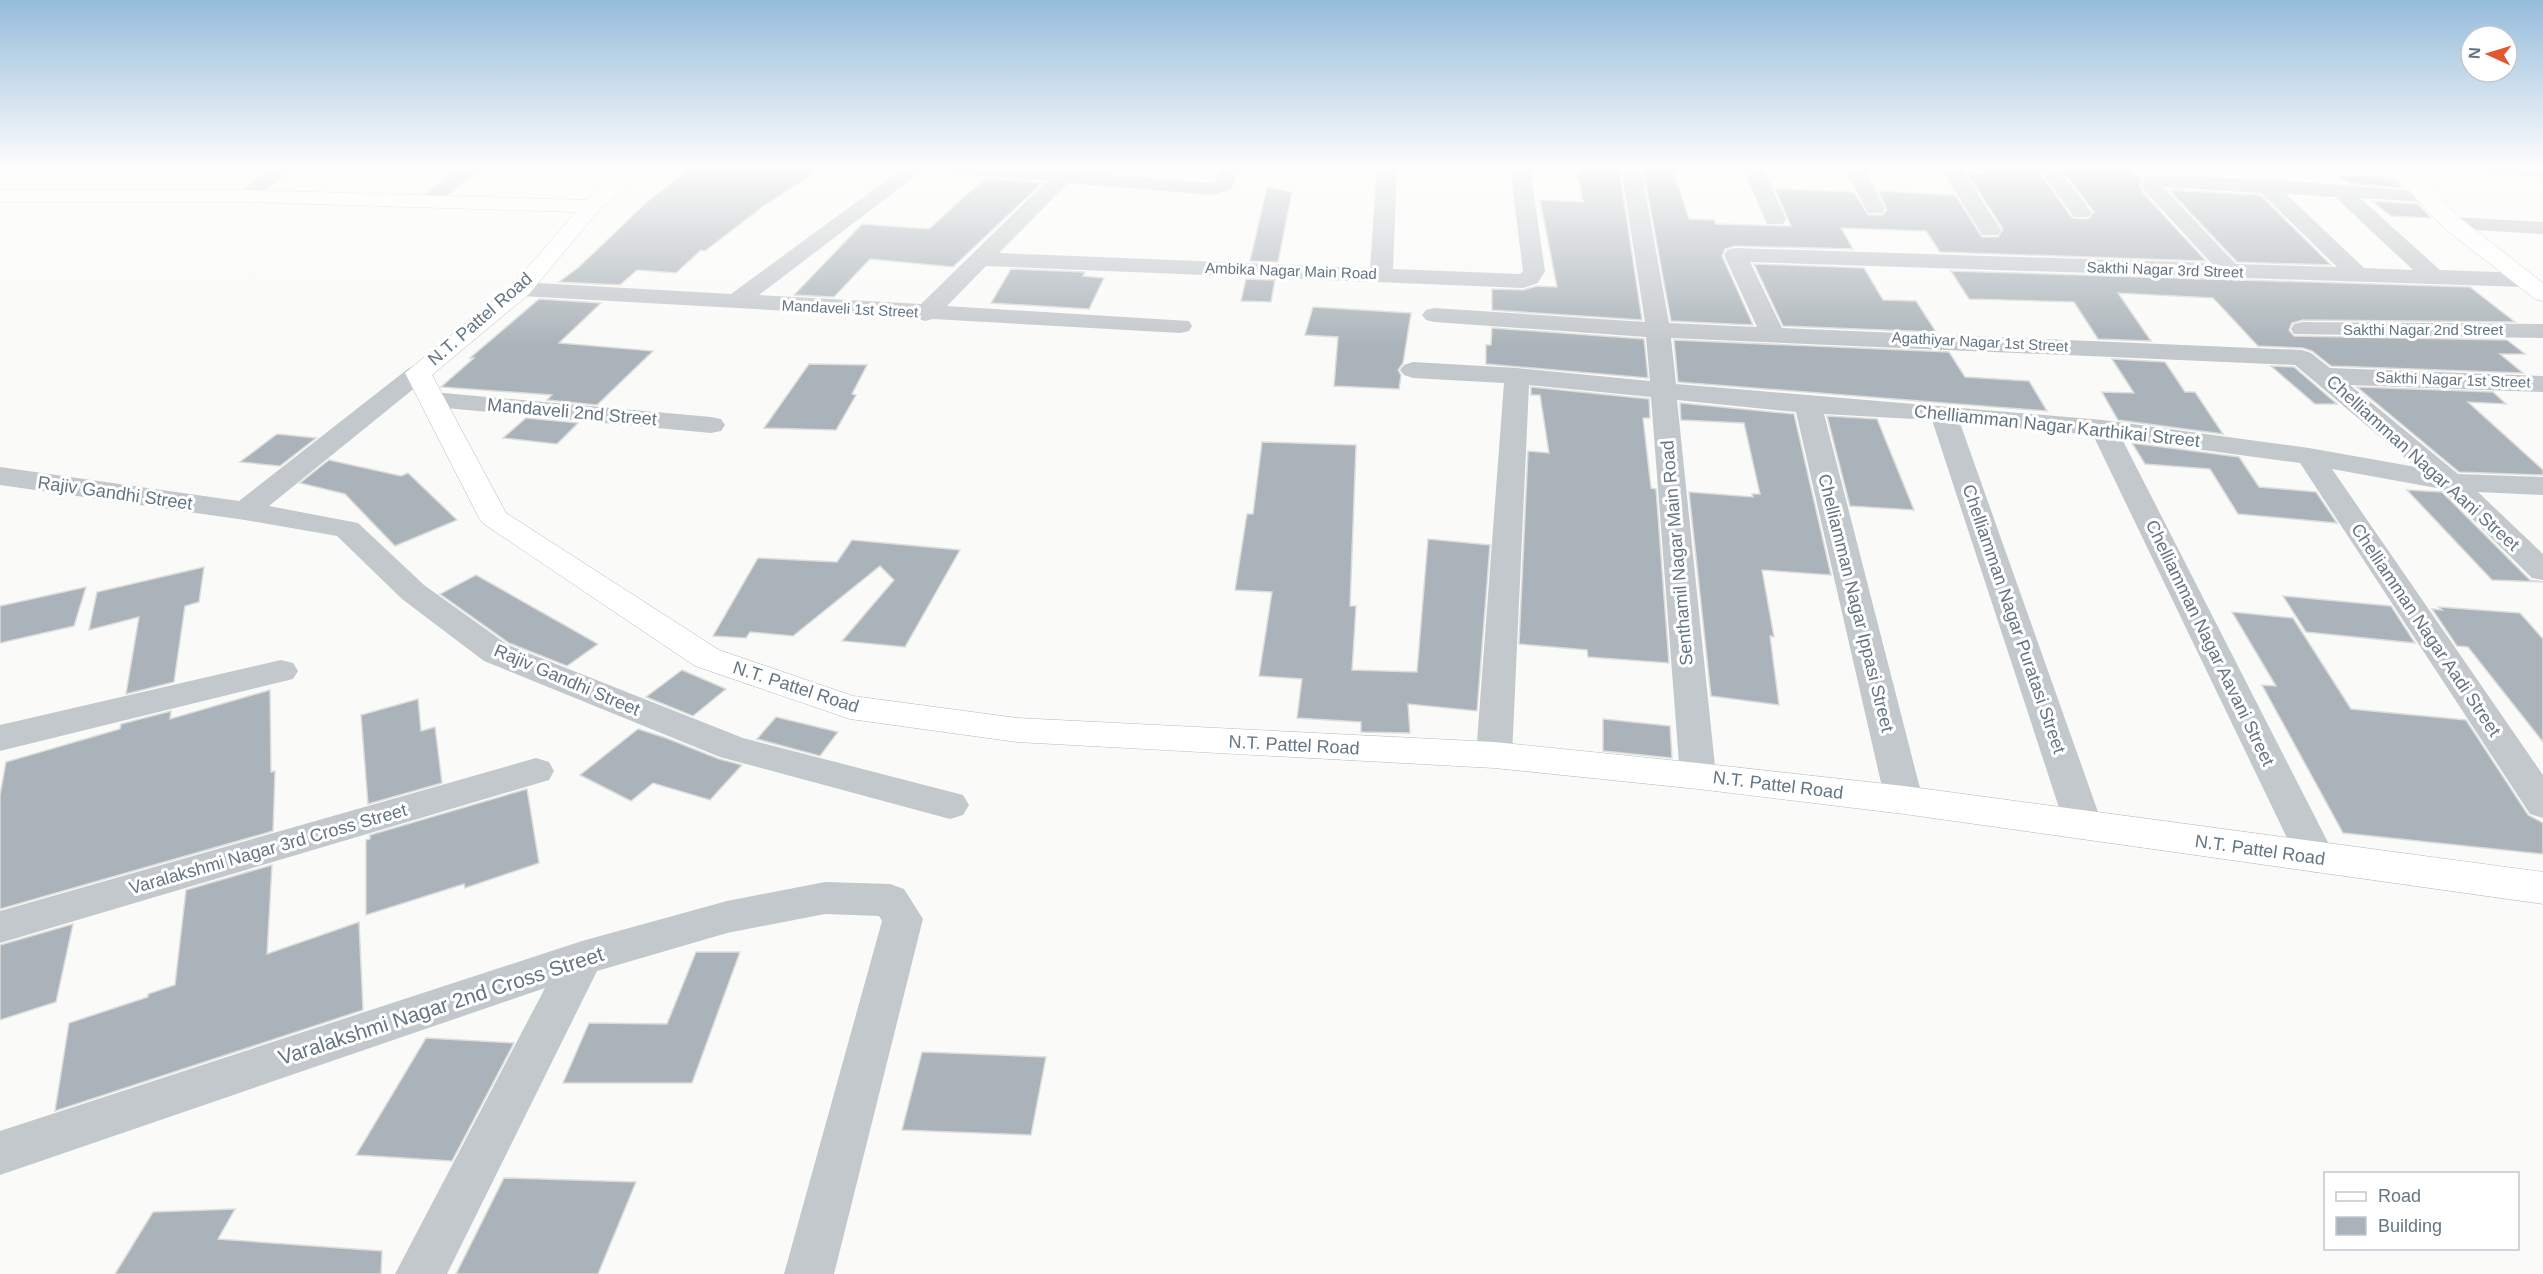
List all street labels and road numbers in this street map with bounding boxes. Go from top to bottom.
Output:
street label: Sakthi Nagar 3rd Street [2086,258,2244,281]
street label: Ambika Nagar Main Road [1205,259,1377,282]
street label: N.T. Pattel Road [424,268,536,370]
street label: Mandaveli 1st Street [781,296,920,321]
street label: Sakthi Nagar 2nd Street [2343,321,2504,338]
street label: Agathiyar Nagar 1st Street [1891,328,2070,355]
street label: Sakthi Nagar 1st Street [2375,368,2532,391]
street label: Chelliamman Nagar Aani Street [2323,371,2523,555]
street label: Mandaveli 2nd Street [486,395,658,429]
street label: Chelliamman Nagar Karthikai Street [1913,401,2201,451]
street label: Senthamil Nagar Main Road [1657,439,1697,667]
street label: Rajiv Gandhi Street [36,472,194,514]
street label: Chelliamman Nagar Ippasi Street [1814,472,1898,734]
street label: Chelliamman Nagar Puratasi Street [1958,482,2070,756]
street label: Chelliamman Nagar Aavani Street [2142,517,2278,769]
street label: Chelliamman Nagar Aadi Street [2347,520,2505,740]
street label: Rajiv Gandhi Street [491,640,643,720]
street label: N.T. Pattel Road [731,657,861,717]
street label: N.T. Pattel Road [1228,732,1360,758]
street label: N.T. Pattel Road [1712,767,1844,803]
street label: Varalakshmi Nagar 3rd Cross Street [127,800,409,898]
street label: N.T. Pattel Road [2194,831,2326,869]
street label: Varalakshmi Nagar 2nd Cross Street [275,942,606,1069]

